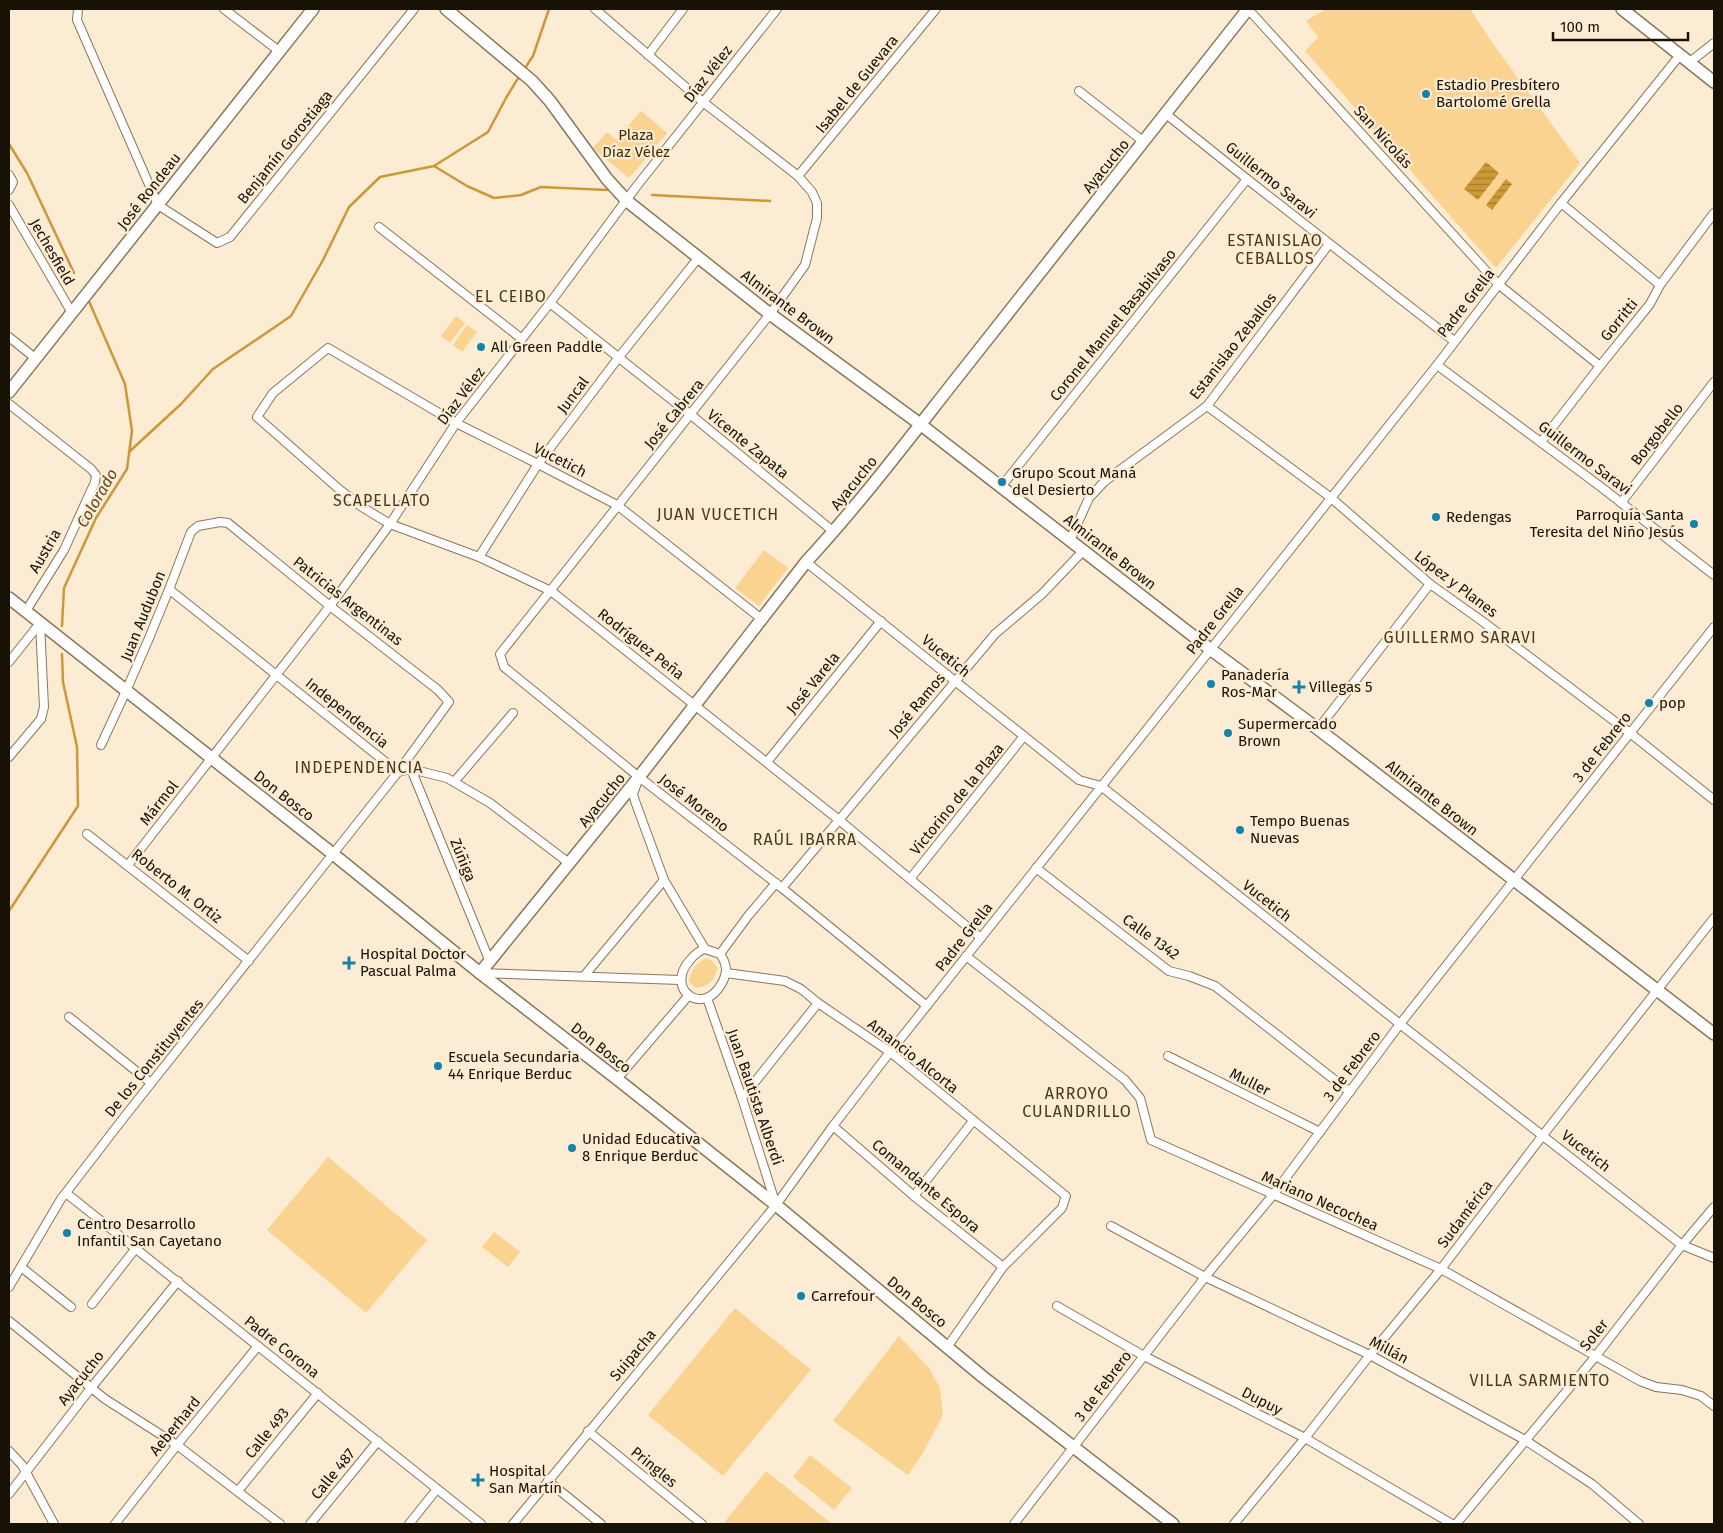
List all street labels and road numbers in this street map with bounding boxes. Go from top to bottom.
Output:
street label: Isabel de Guevara [812,31,902,137]
street label: Díaz Vélez [680,41,736,106]
street label: Benjamín Gorostiaga [234,87,336,207]
street label: San Nicolás [1350,102,1416,172]
street label: Ayacucho [1079,135,1133,197]
street label: Guillermo Saravi [1222,138,1320,222]
street label: José Rondeau [113,149,185,233]
street label: Jechesfield [26,215,78,289]
street label: Coronel Manuel Basabilvaso [1046,245,1180,405]
street label: Padre Grella [1434,265,1498,341]
street label: Almirante Brown [738,266,838,348]
street label: Estanislao Zeballos [1186,289,1280,403]
street label: Gorritti [1597,295,1641,345]
street label: Díaz Vélez [433,363,489,428]
street label: Juncal [553,373,593,417]
street label: José Cabrera [640,375,708,453]
street label: Borgobello [1627,399,1687,469]
street label: Vicente Zapata [704,406,792,482]
street label: Guillermo Saravi [1535,417,1635,499]
street label: Vucetich [530,439,590,481]
street label: Ayacucho [827,452,881,514]
street label: Almirante Brown [1060,510,1160,594]
street label: Austria [25,526,65,576]
street label: López y Planes [1411,547,1501,621]
street label: Patricias Argentinas [290,553,406,649]
street label: Juan Audubon [117,568,169,664]
street label: Padre Grella [1183,582,1247,658]
street label: Rodríguez Peña [594,605,688,683]
street label: Vucetich [918,631,974,681]
street label: José Varela [783,648,843,718]
street label: José Ramos [885,669,949,741]
street label: Independencia [302,674,392,752]
street label: 3 de Febrero [1569,708,1635,786]
street label: Victorino de la Plaza [906,740,1008,858]
street label: Almirante Brown [1382,756,1482,840]
street label: Don Bosco [250,767,318,825]
street label: Ayacucho [575,769,629,831]
street label: José Moreno [655,770,733,836]
street label: Mármol [136,777,182,829]
street label: Zúñiga [446,836,480,884]
street label: Roberto M. Ortiz [128,845,226,927]
street label: Vucetich [1239,876,1295,926]
street label: Padre Grella [932,899,996,975]
street label: Calle 1342 [1119,910,1183,964]
street label: De los Constituyentes [101,995,207,1121]
street label: Amancio Alcorta [864,1015,962,1097]
street label: Don Bosco [567,1019,635,1077]
street label: Juan Bautista Alberdi [723,1026,787,1168]
street label: 3 de Febrero [1319,1027,1385,1105]
street label: Muller [1227,1064,1273,1100]
street label: Vucetich [1558,1126,1614,1176]
street label: Comandante Espora [868,1135,984,1237]
street label: Mariano Necochea [1259,1167,1381,1235]
street label: Sudamérica [1434,1177,1496,1251]
street label: Don Bosco [883,1272,951,1332]
street label: Padre Corona [241,1312,323,1382]
street label: Soler [1576,1315,1612,1354]
street label: Suipacha [606,1325,660,1385]
street label: Millán [1366,1332,1412,1368]
street label: Ayacucho [54,1347,108,1409]
street label: 3 de Febrero [1070,1347,1136,1425]
street label: Dupuy [1239,1383,1286,1419]
street label: Aeberhard [146,1393,204,1459]
street label: Calle 493 [241,1404,293,1462]
street label: Pringles [627,1443,681,1491]
street label: Calle 487 [307,1445,359,1503]

